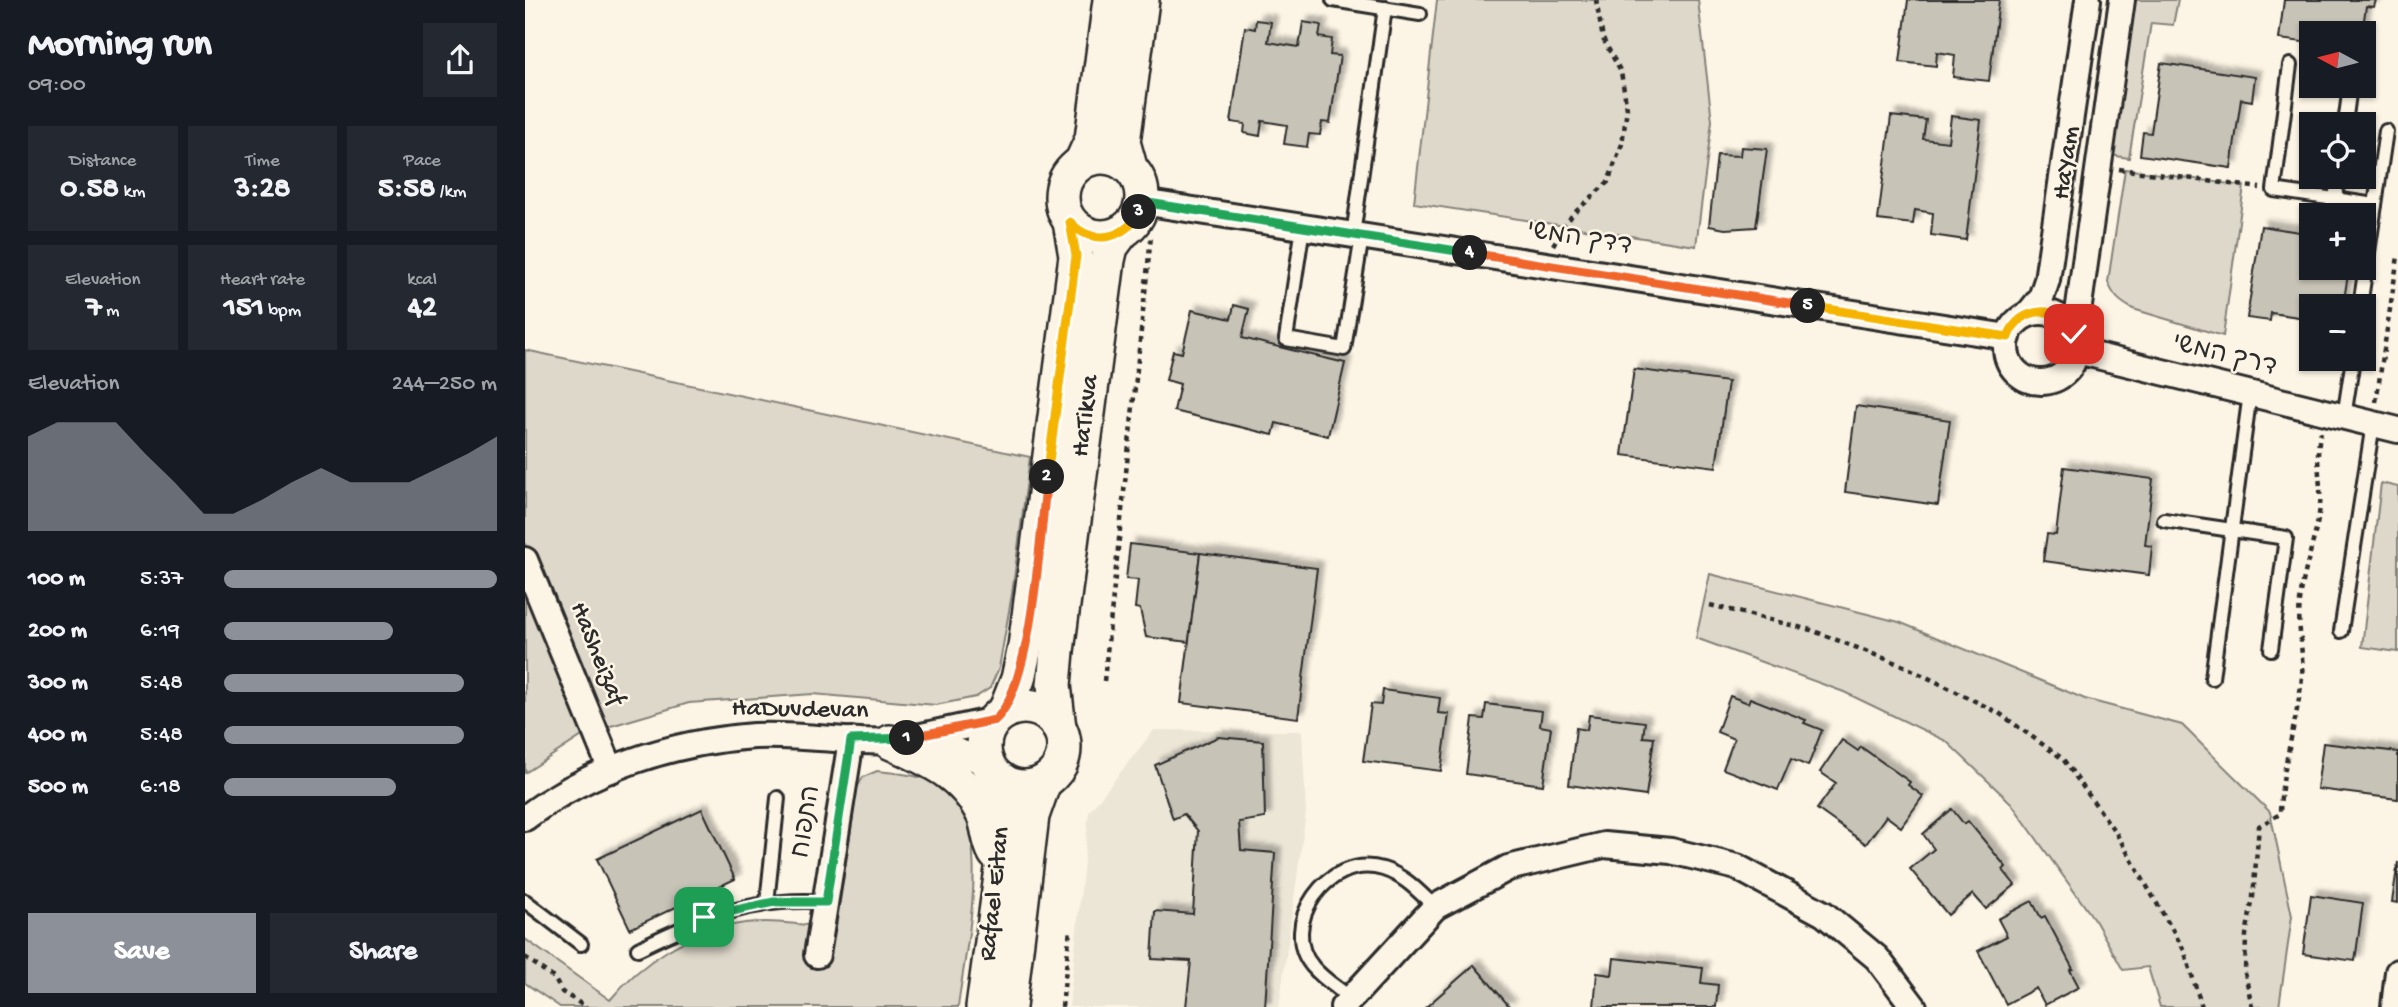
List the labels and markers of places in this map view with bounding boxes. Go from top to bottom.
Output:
pin: 3 [1121,194,1157,230]
pin: 4 [1453,236,1487,270]
pin: 5 [1791,288,1825,324]
pin [2044,304,2104,364]
pin: 2 [1029,460,1065,494]
pin: 1 [889,720,925,756]
pin [674,887,734,947]

